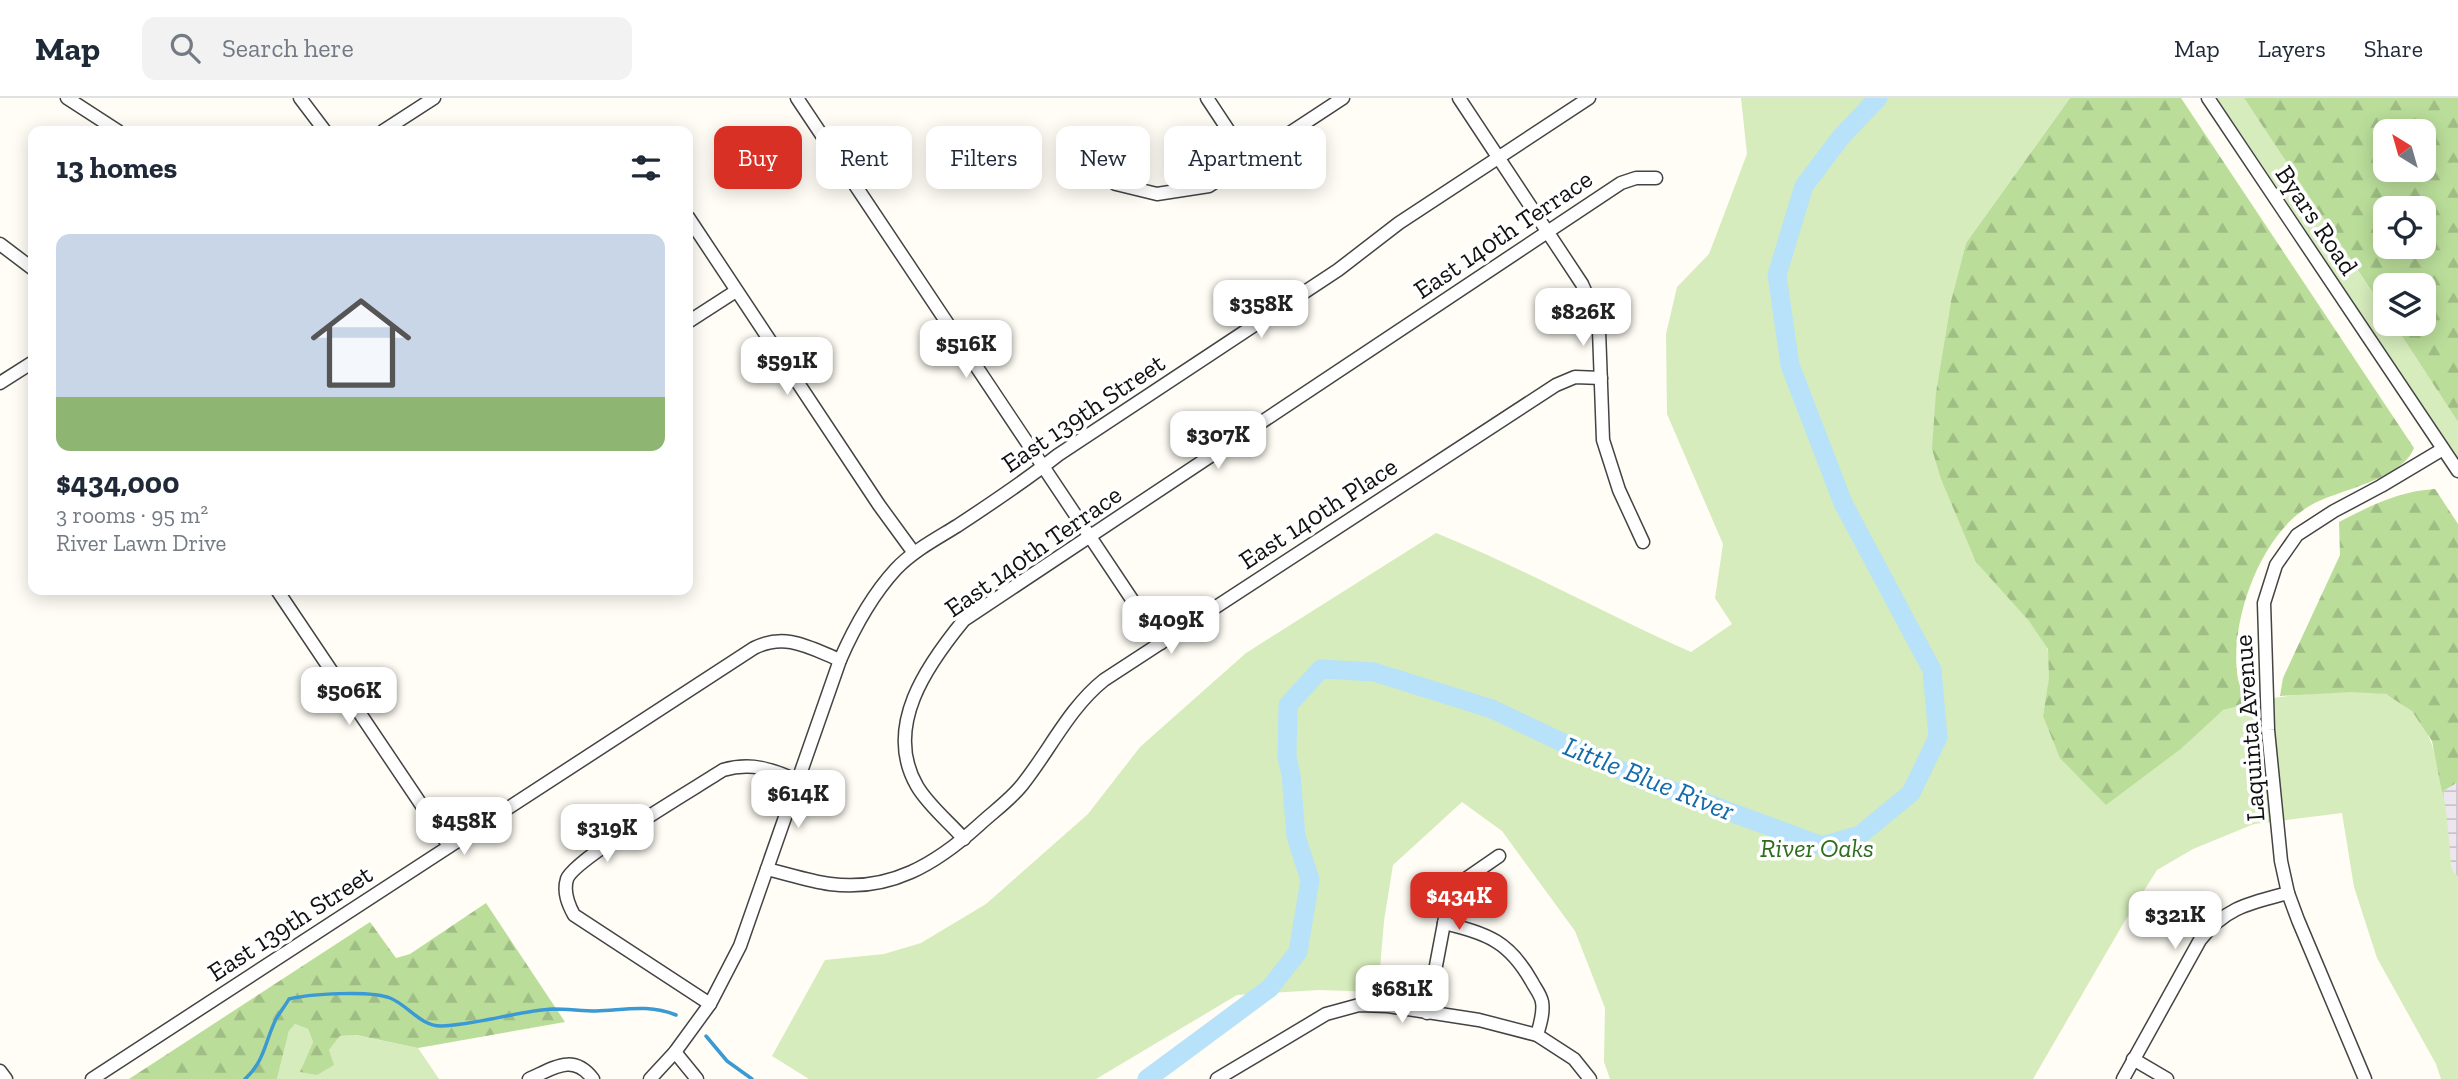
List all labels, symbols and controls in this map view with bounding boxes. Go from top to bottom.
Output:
search box [142,17,632,80]
text: Map [35,29,100,68]
icon: search [166,29,204,67]
text: Search here [222,32,354,64]
text: Map [2174,34,2220,63]
text: Layers [2258,34,2326,63]
text: Share [2364,34,2423,63]
north arrow [2373,119,2436,182]
map controls [2373,119,2436,336]
chip: Buy [714,126,802,189]
chip: Rent [816,126,912,189]
chip: Filters [926,126,1042,189]
chip: New [1056,126,1150,189]
chip: Apartment [1164,126,1326,189]
icon: filters [627,149,665,187]
text: 13 homes [56,150,177,186]
street label: Byars Road [2269,159,2365,281]
street label: East 140th Terrace [1408,162,1598,306]
button: locate [2373,196,2436,259]
button: layers [2373,273,2436,336]
icon: home [298,280,424,406]
pin: $358K [1212,280,1310,340]
pin: $826K [1534,288,1632,348]
text: $358K [1229,289,1293,317]
text: $826K [1551,297,1615,325]
pin: $516K [917,320,1015,380]
text: $516K [936,329,996,357]
pin: $591K [738,338,836,397]
text: $591K [757,346,817,374]
street label: East 139th Street [995,347,1171,479]
pin: $307K [1169,412,1267,471]
text: $307K [1186,420,1250,448]
street label: East 140th Place [1233,450,1403,576]
text: $434,000 [56,465,179,501]
street label: East 140th Terrace [938,478,1128,624]
text: 3 rooms · 95 m² [56,501,208,529]
text: River Lawn Drive [56,529,226,557]
pin: $409K [1122,596,1220,656]
text: $409K [1138,605,1204,633]
street label: Laquinta Avenue [2227,634,2271,822]
pin: $506K [300,668,398,727]
text: $506K [317,676,381,704]
water label: Little Blue River [1559,729,1739,828]
pin: $614K [749,770,847,830]
text: $614K [767,779,829,807]
pin: $458K [415,798,513,857]
pin: $319K [558,804,656,864]
text: $458K [432,806,496,834]
text: $319K [577,813,637,841]
park label: River Oaks [1760,832,1874,864]
street label: East 139th Street [202,858,379,988]
pin: $434K [1410,872,1508,932]
text: $434K [1426,881,1492,909]
pin: $321K [2126,892,2224,951]
text: $321K [2145,900,2205,928]
pin: $681K [1353,965,1451,1025]
text: $681K [1372,974,1432,1002]

